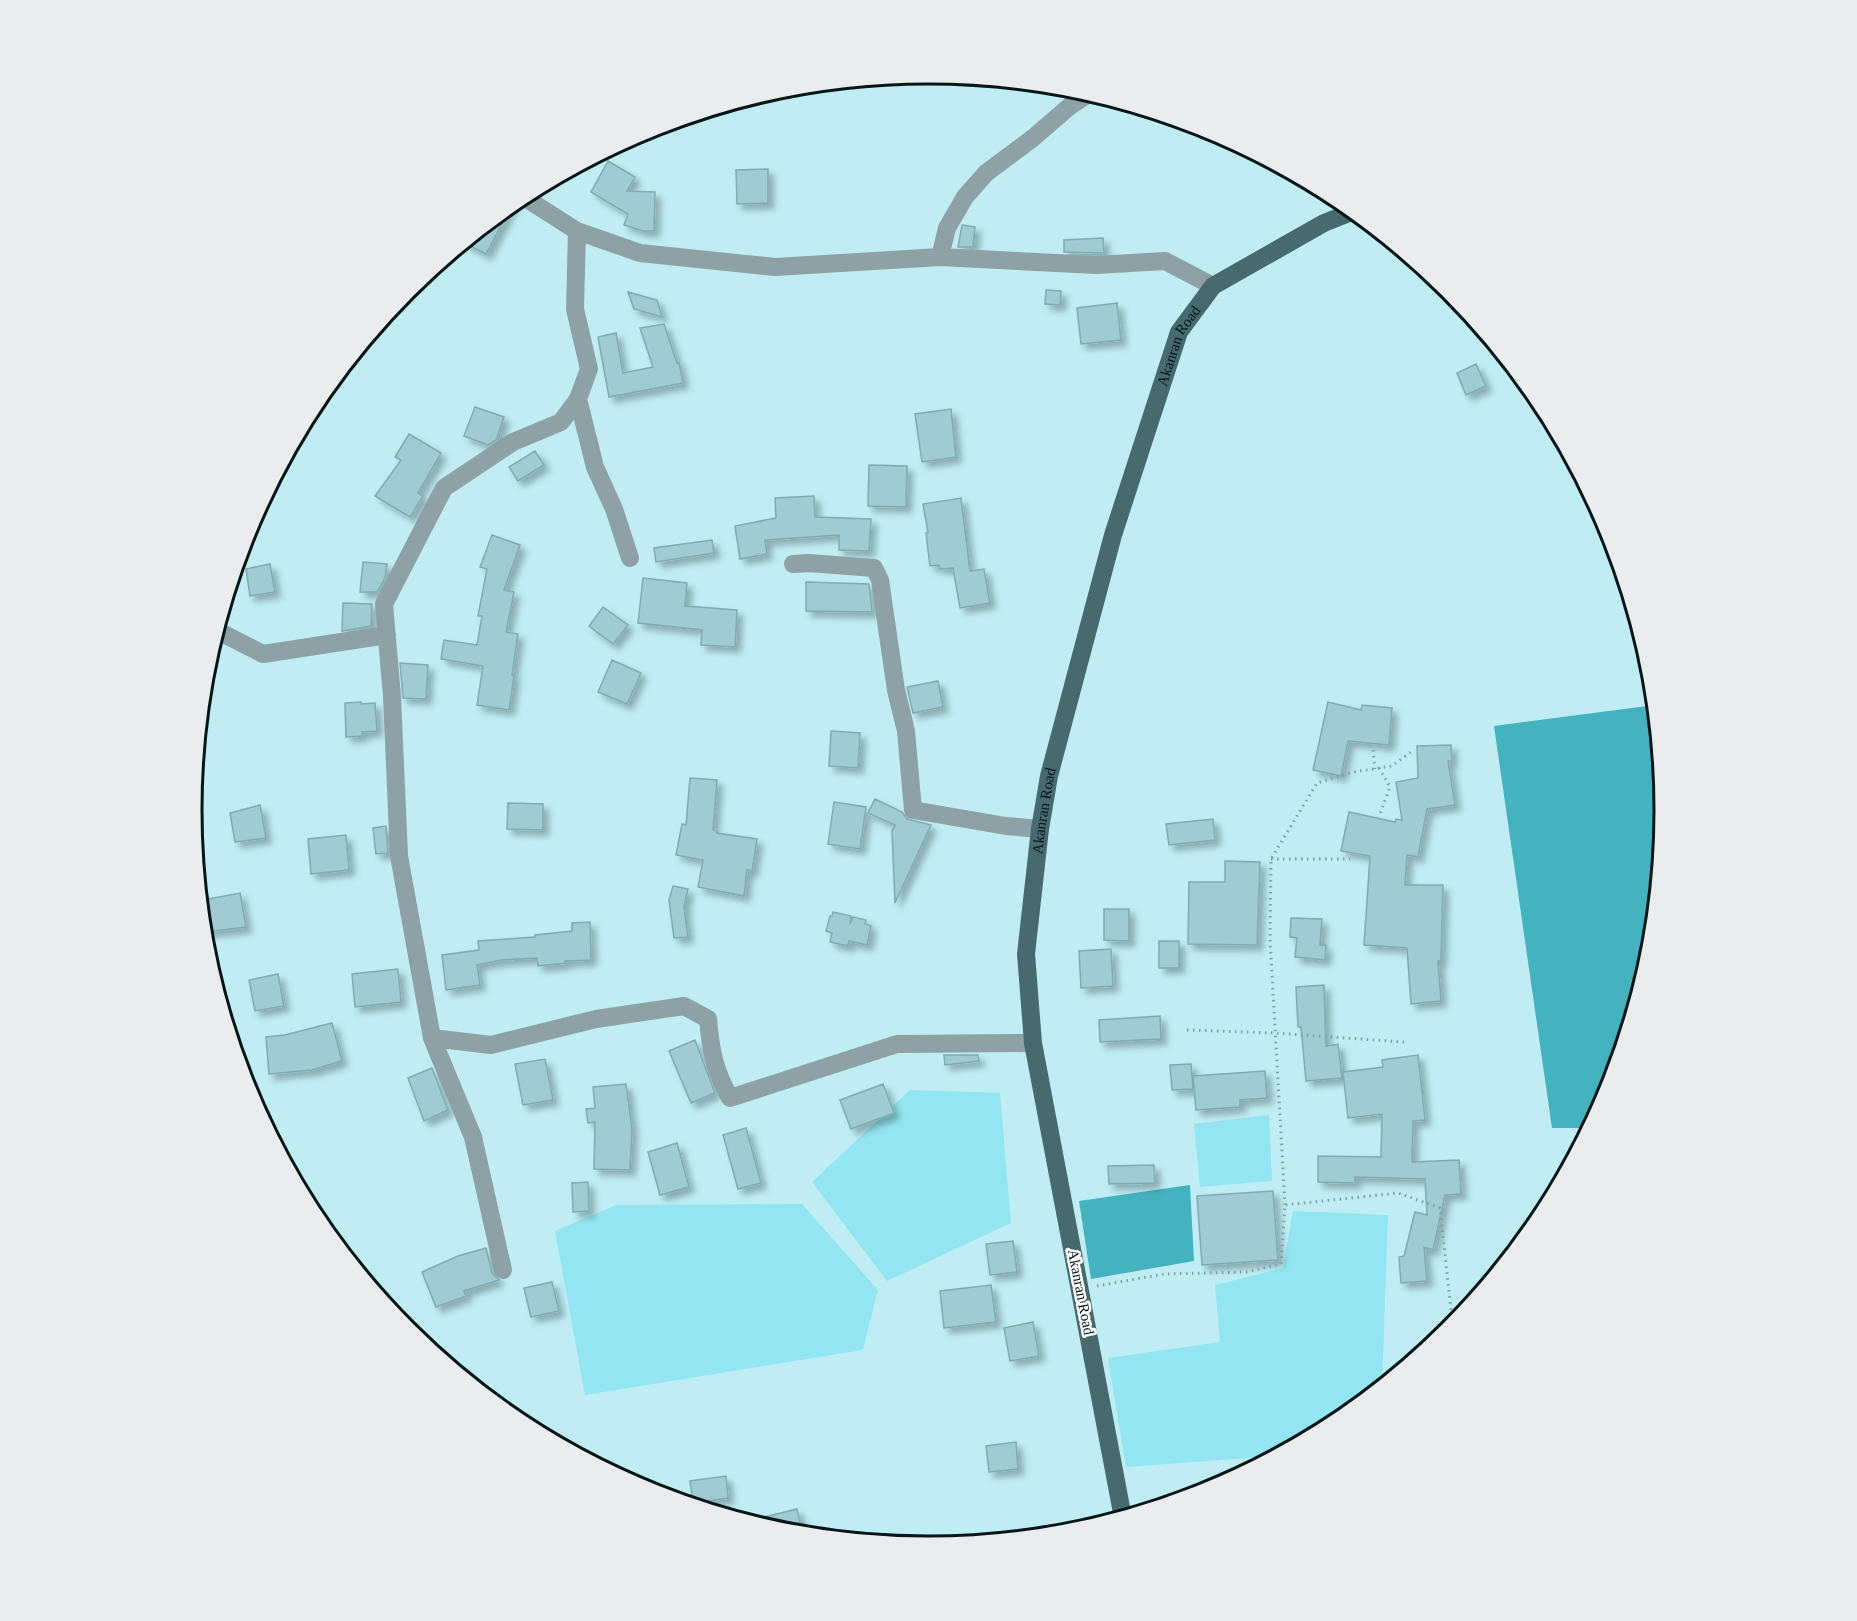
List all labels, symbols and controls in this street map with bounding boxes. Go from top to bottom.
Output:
street label: Akanran Road [1154,302,1204,388]
street label: Akanran Road [1029,765,1059,855]
street label: Akanran Road [1065,1248,1097,1337]

